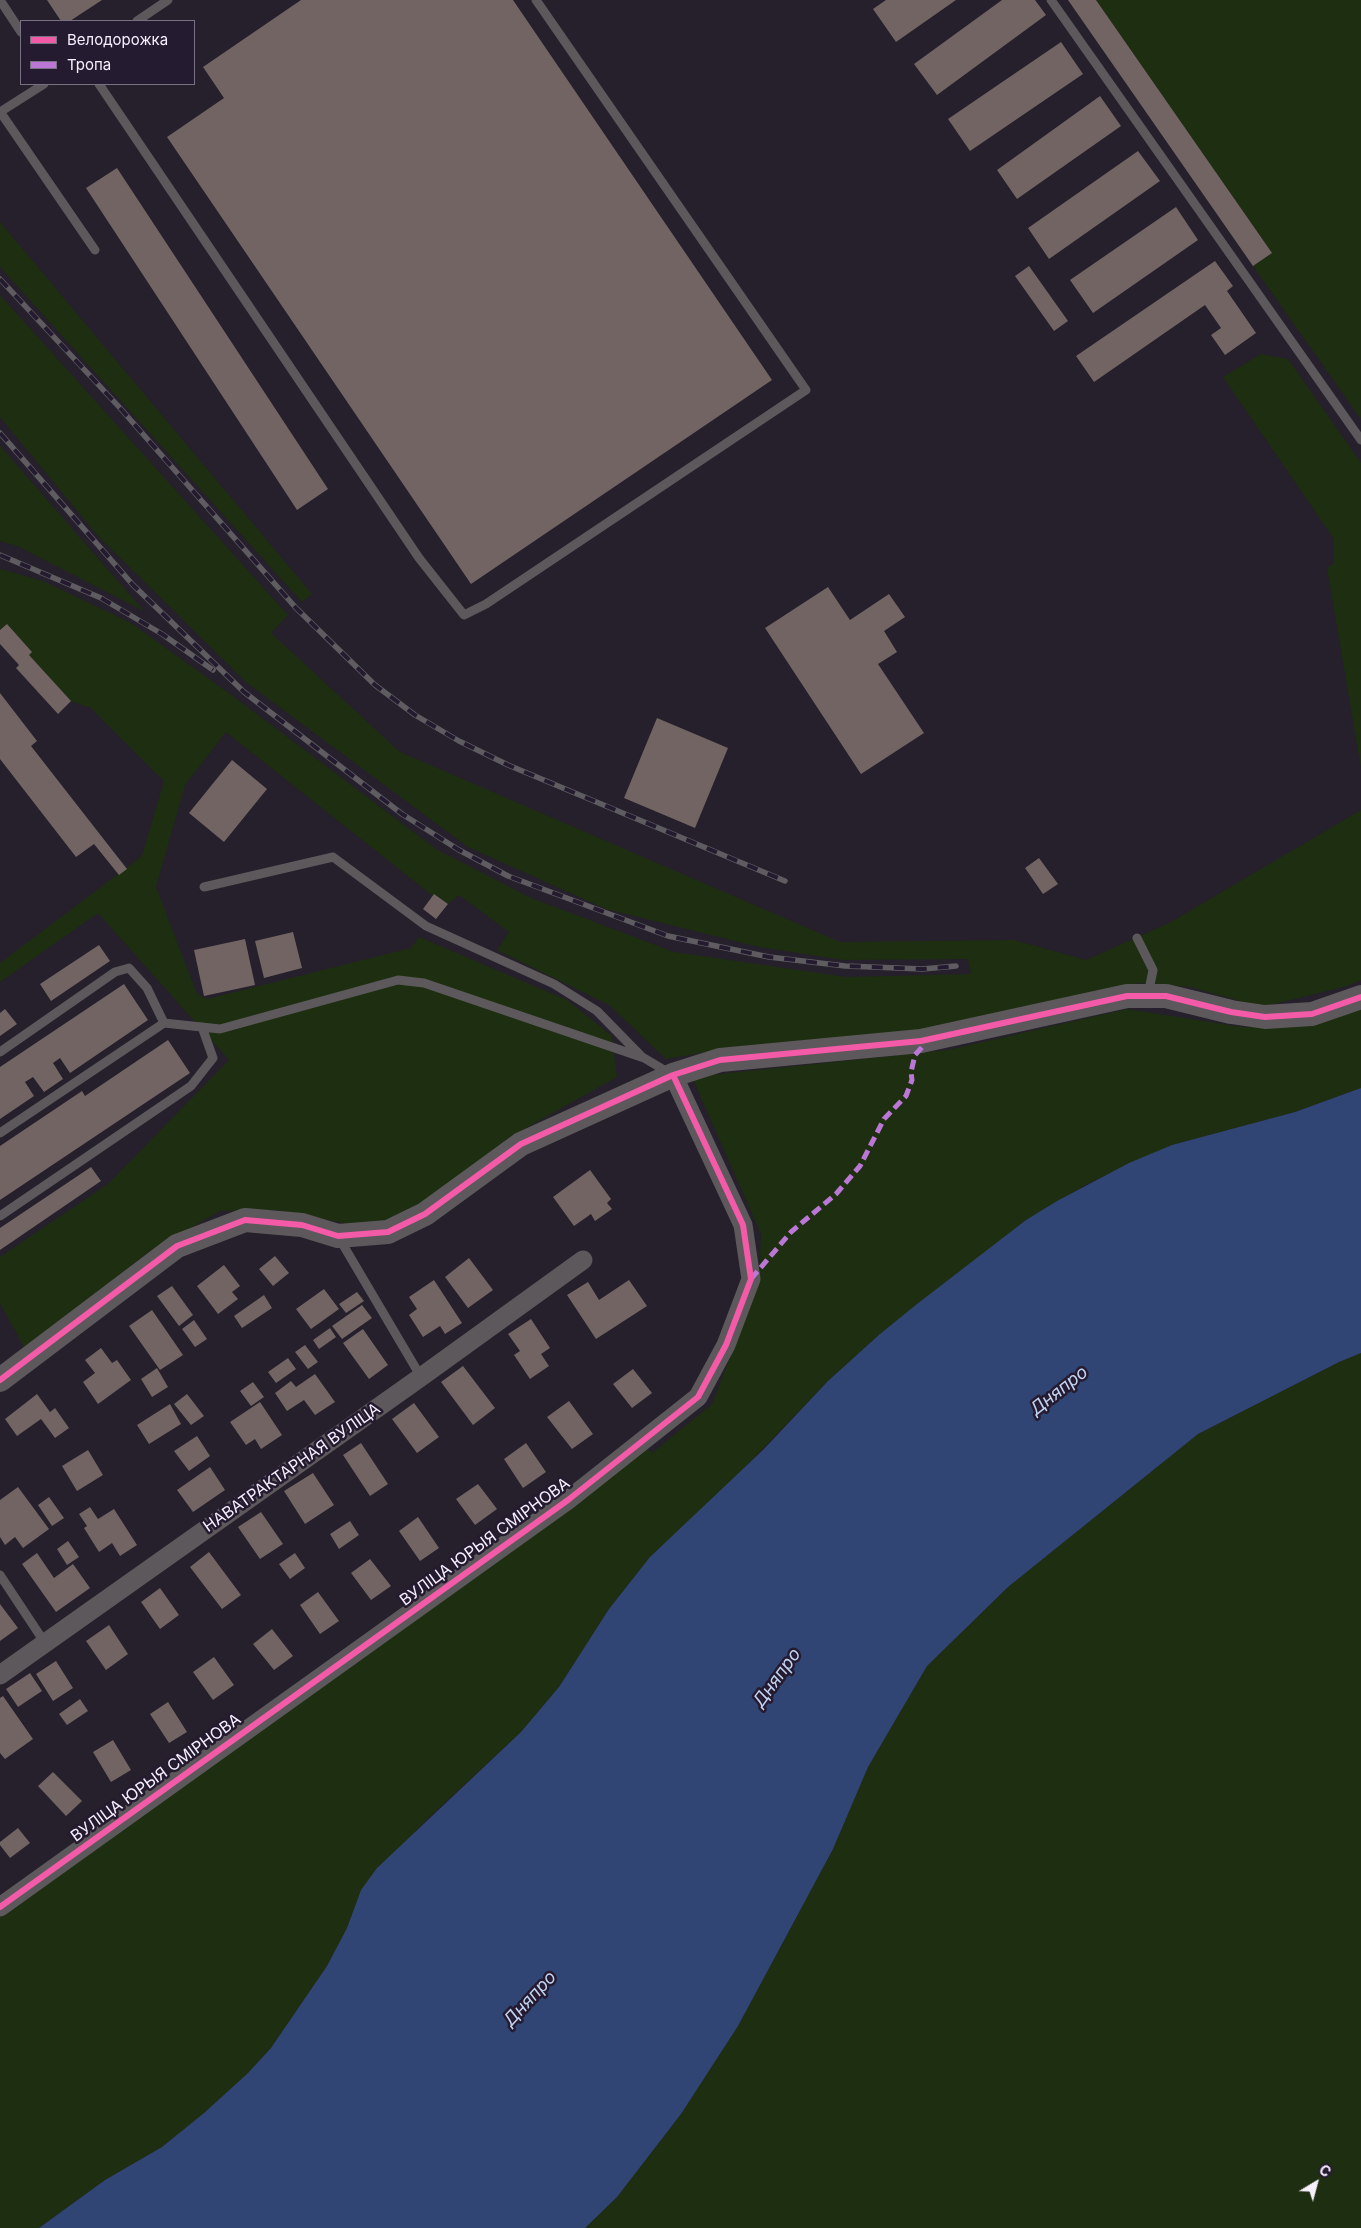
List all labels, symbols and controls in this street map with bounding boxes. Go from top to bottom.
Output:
legend [20,20,195,85]
text: Велодорожка [67,30,168,49]
text: Тропа [67,55,111,74]
water label: Дняпро [1026,1362,1092,1420]
street label: НАВАТРАКТАРНАЯ ВУЛІЦА [200,1399,384,1537]
street label: ВУЛІЦА ЮРЫЯ СМІРНОВА [396,1474,574,1610]
water label: Дняпро [748,1644,806,1712]
street label: ВУЛІЦА ЮРЫЯ СМІРНОВА [67,1710,245,1846]
water label: Дняпро [499,1967,561,2031]
north arrow [1291,2158,1341,2208]
text: С [1316,2161,1335,2181]

